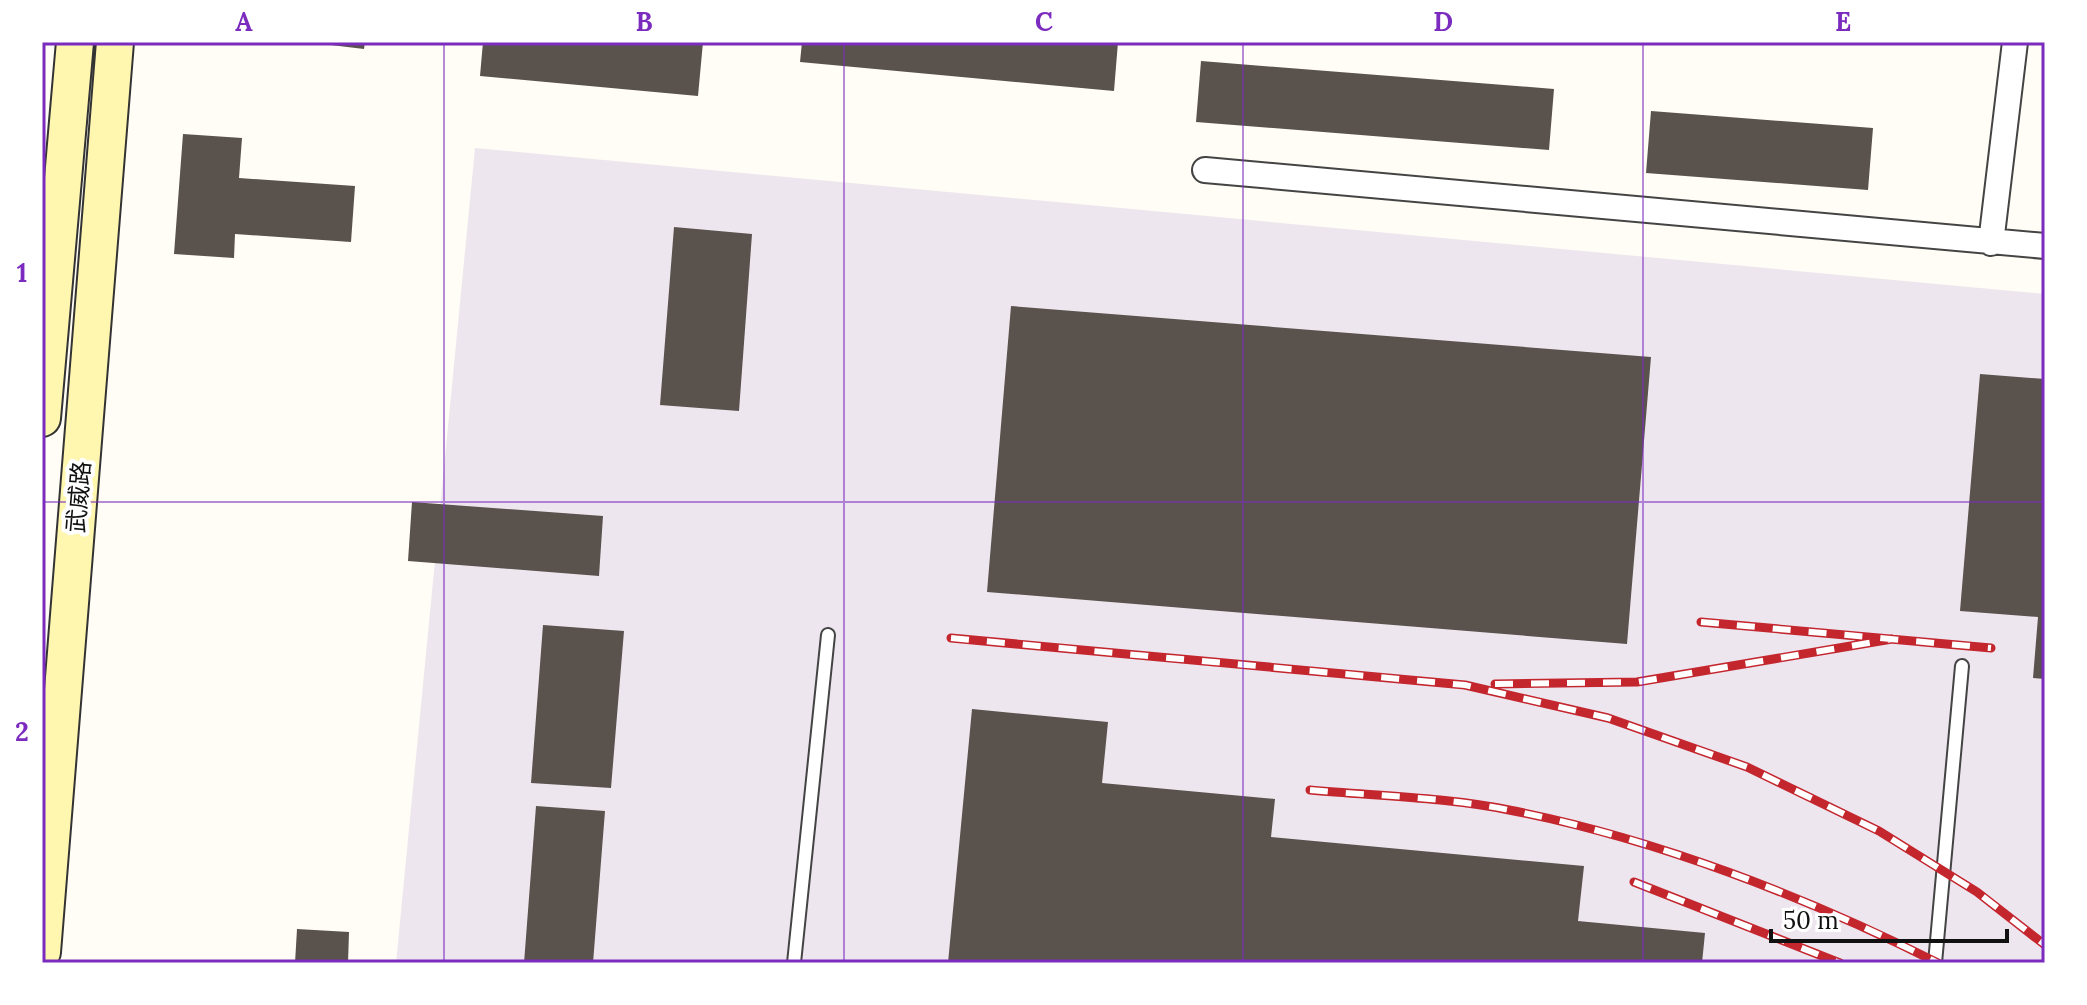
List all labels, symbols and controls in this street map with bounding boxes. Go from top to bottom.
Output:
text: A [235,5,253,38]
text: B [635,5,653,38]
text: C [1035,5,1053,38]
text: D [1433,5,1453,38]
text: E [1835,5,1851,38]
text: 1 [17,256,27,289]
street label: 武威路 [60,460,97,534]
text: 2 [15,715,29,748]
scale bar [1771,893,2007,943]
text: 50 m [1783,905,1839,936]

